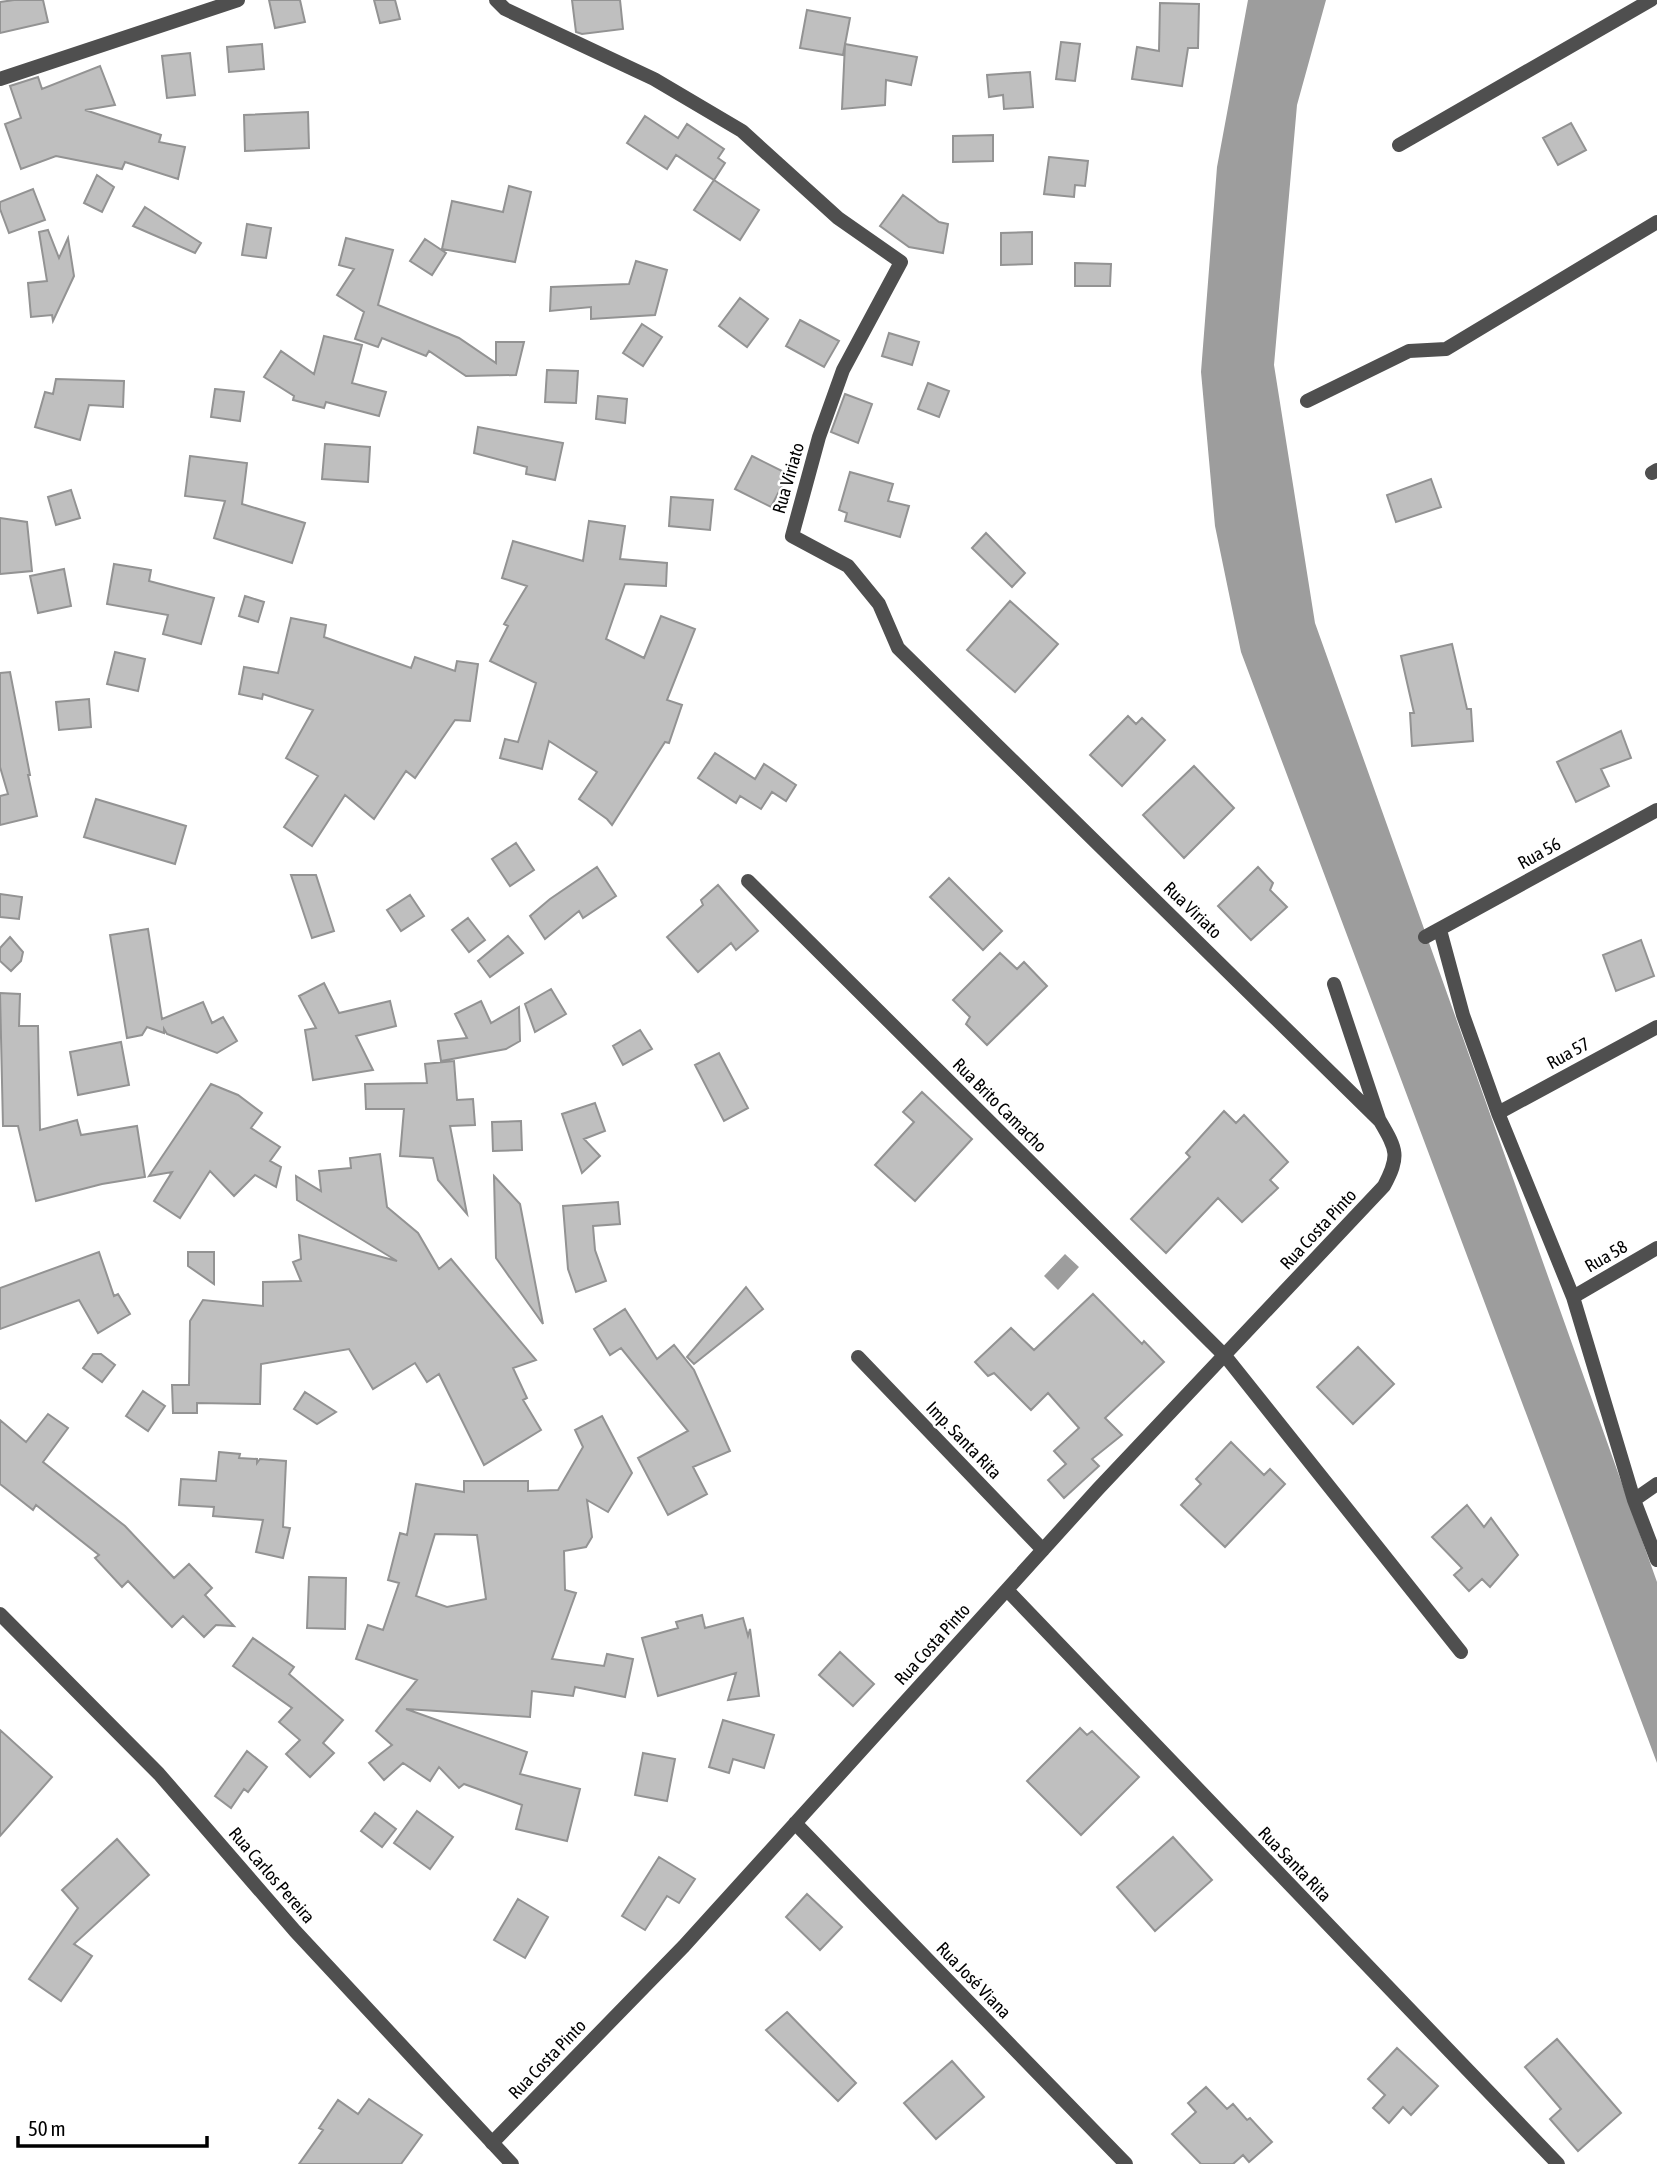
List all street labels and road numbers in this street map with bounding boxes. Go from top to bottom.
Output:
street label: Rua Viriato [768,440,808,516]
street label: Rua 56 [1514,833,1564,873]
street label: Rua Viriato [1160,877,1226,943]
street label: Rua 57 [1543,1033,1593,1073]
street label: Rua Brito Camacho [949,1054,1051,1156]
street label: Rua Costa Pinto [1275,1184,1361,1274]
street label: Rua 58 [1581,1236,1631,1276]
street label: Imp. Santa Rita [922,1397,1006,1483]
street label: Rua Costa Pinto [890,1599,974,1689]
street label: Rua Santa Rita [1254,1822,1336,1906]
street label: Rua Carlos Pereira [225,1823,319,1927]
street label: Rua José Viana [932,1937,1016,2023]
street label: Rua Costa Pinto [504,2015,590,2103]

